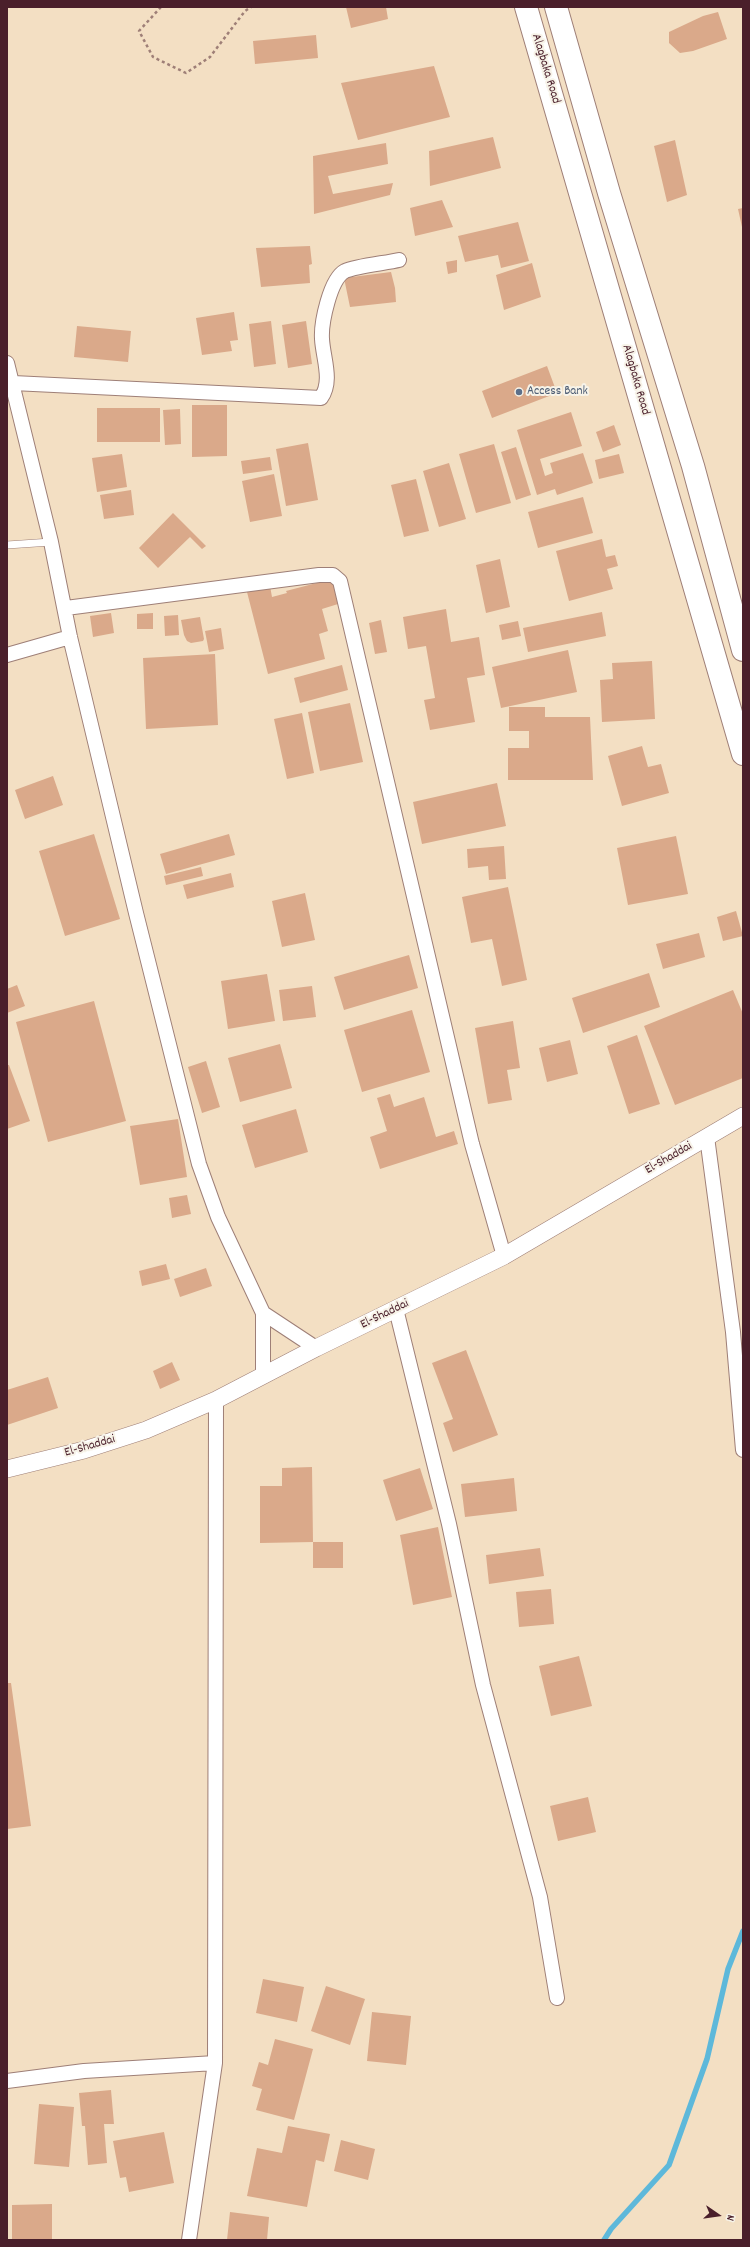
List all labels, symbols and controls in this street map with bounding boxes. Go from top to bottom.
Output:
street label: Alagbaka Road [527,32,563,106]
street label: Alagbaka Road [618,343,652,417]
place label: Access Bank [527,384,588,400]
marker: Access Bank [514,387,524,397]
street label: El-Shaddai [643,1139,695,1179]
street label: El-Shaddai [358,1297,412,1333]
street label: El-Shaddai [63,1432,117,1462]
north arrow [698,2195,738,2235]
text: N [721,2213,738,2222]

